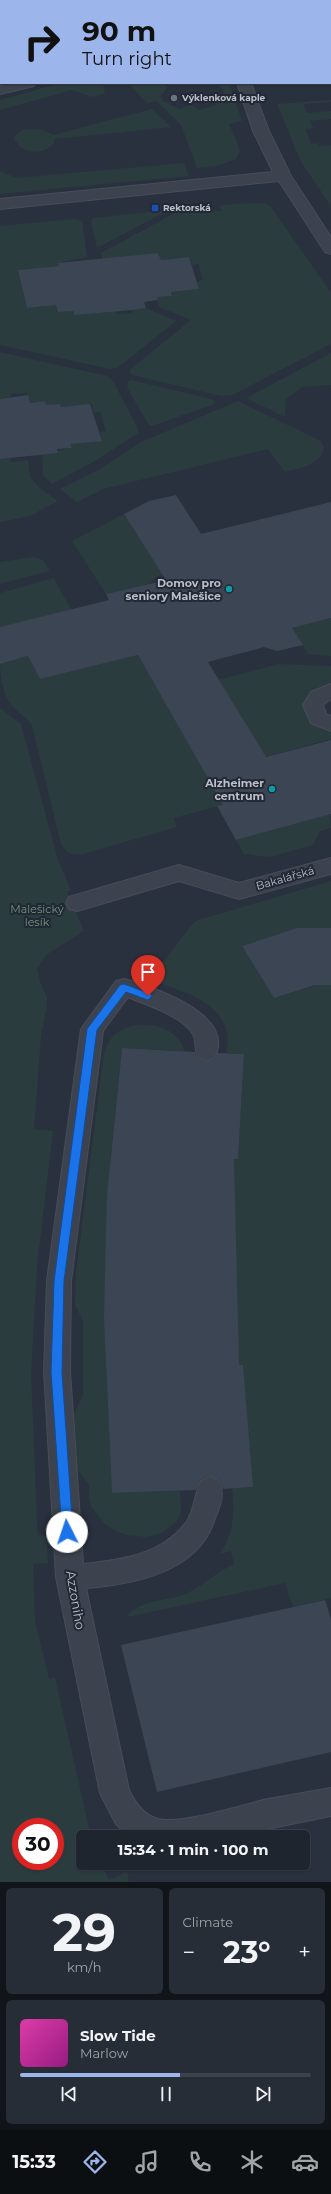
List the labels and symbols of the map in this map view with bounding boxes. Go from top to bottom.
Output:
place label: Výklenková kaple [181,92,266,103]
marker: Výklenková kaple [169,93,179,103]
place label: Rektorská [163,202,211,213]
marker: Rektorská [150,203,160,213]
place label: Domov pro seniory Malešice [126,576,221,603]
marker: Domov pro seniory Malešice [224,584,234,594]
place label: Alzheimer centrum [204,776,264,803]
marker: Alzheimer centrum [267,784,277,794]
street label: Bakalářská [254,863,316,893]
park label: Malešický lesík [10,902,64,929]
pin [131,955,165,996]
position arrow [46,1511,88,1553]
street label: Azzoniho [63,1569,89,1631]
speed limit sign: 30 [12,1818,64,1870]

